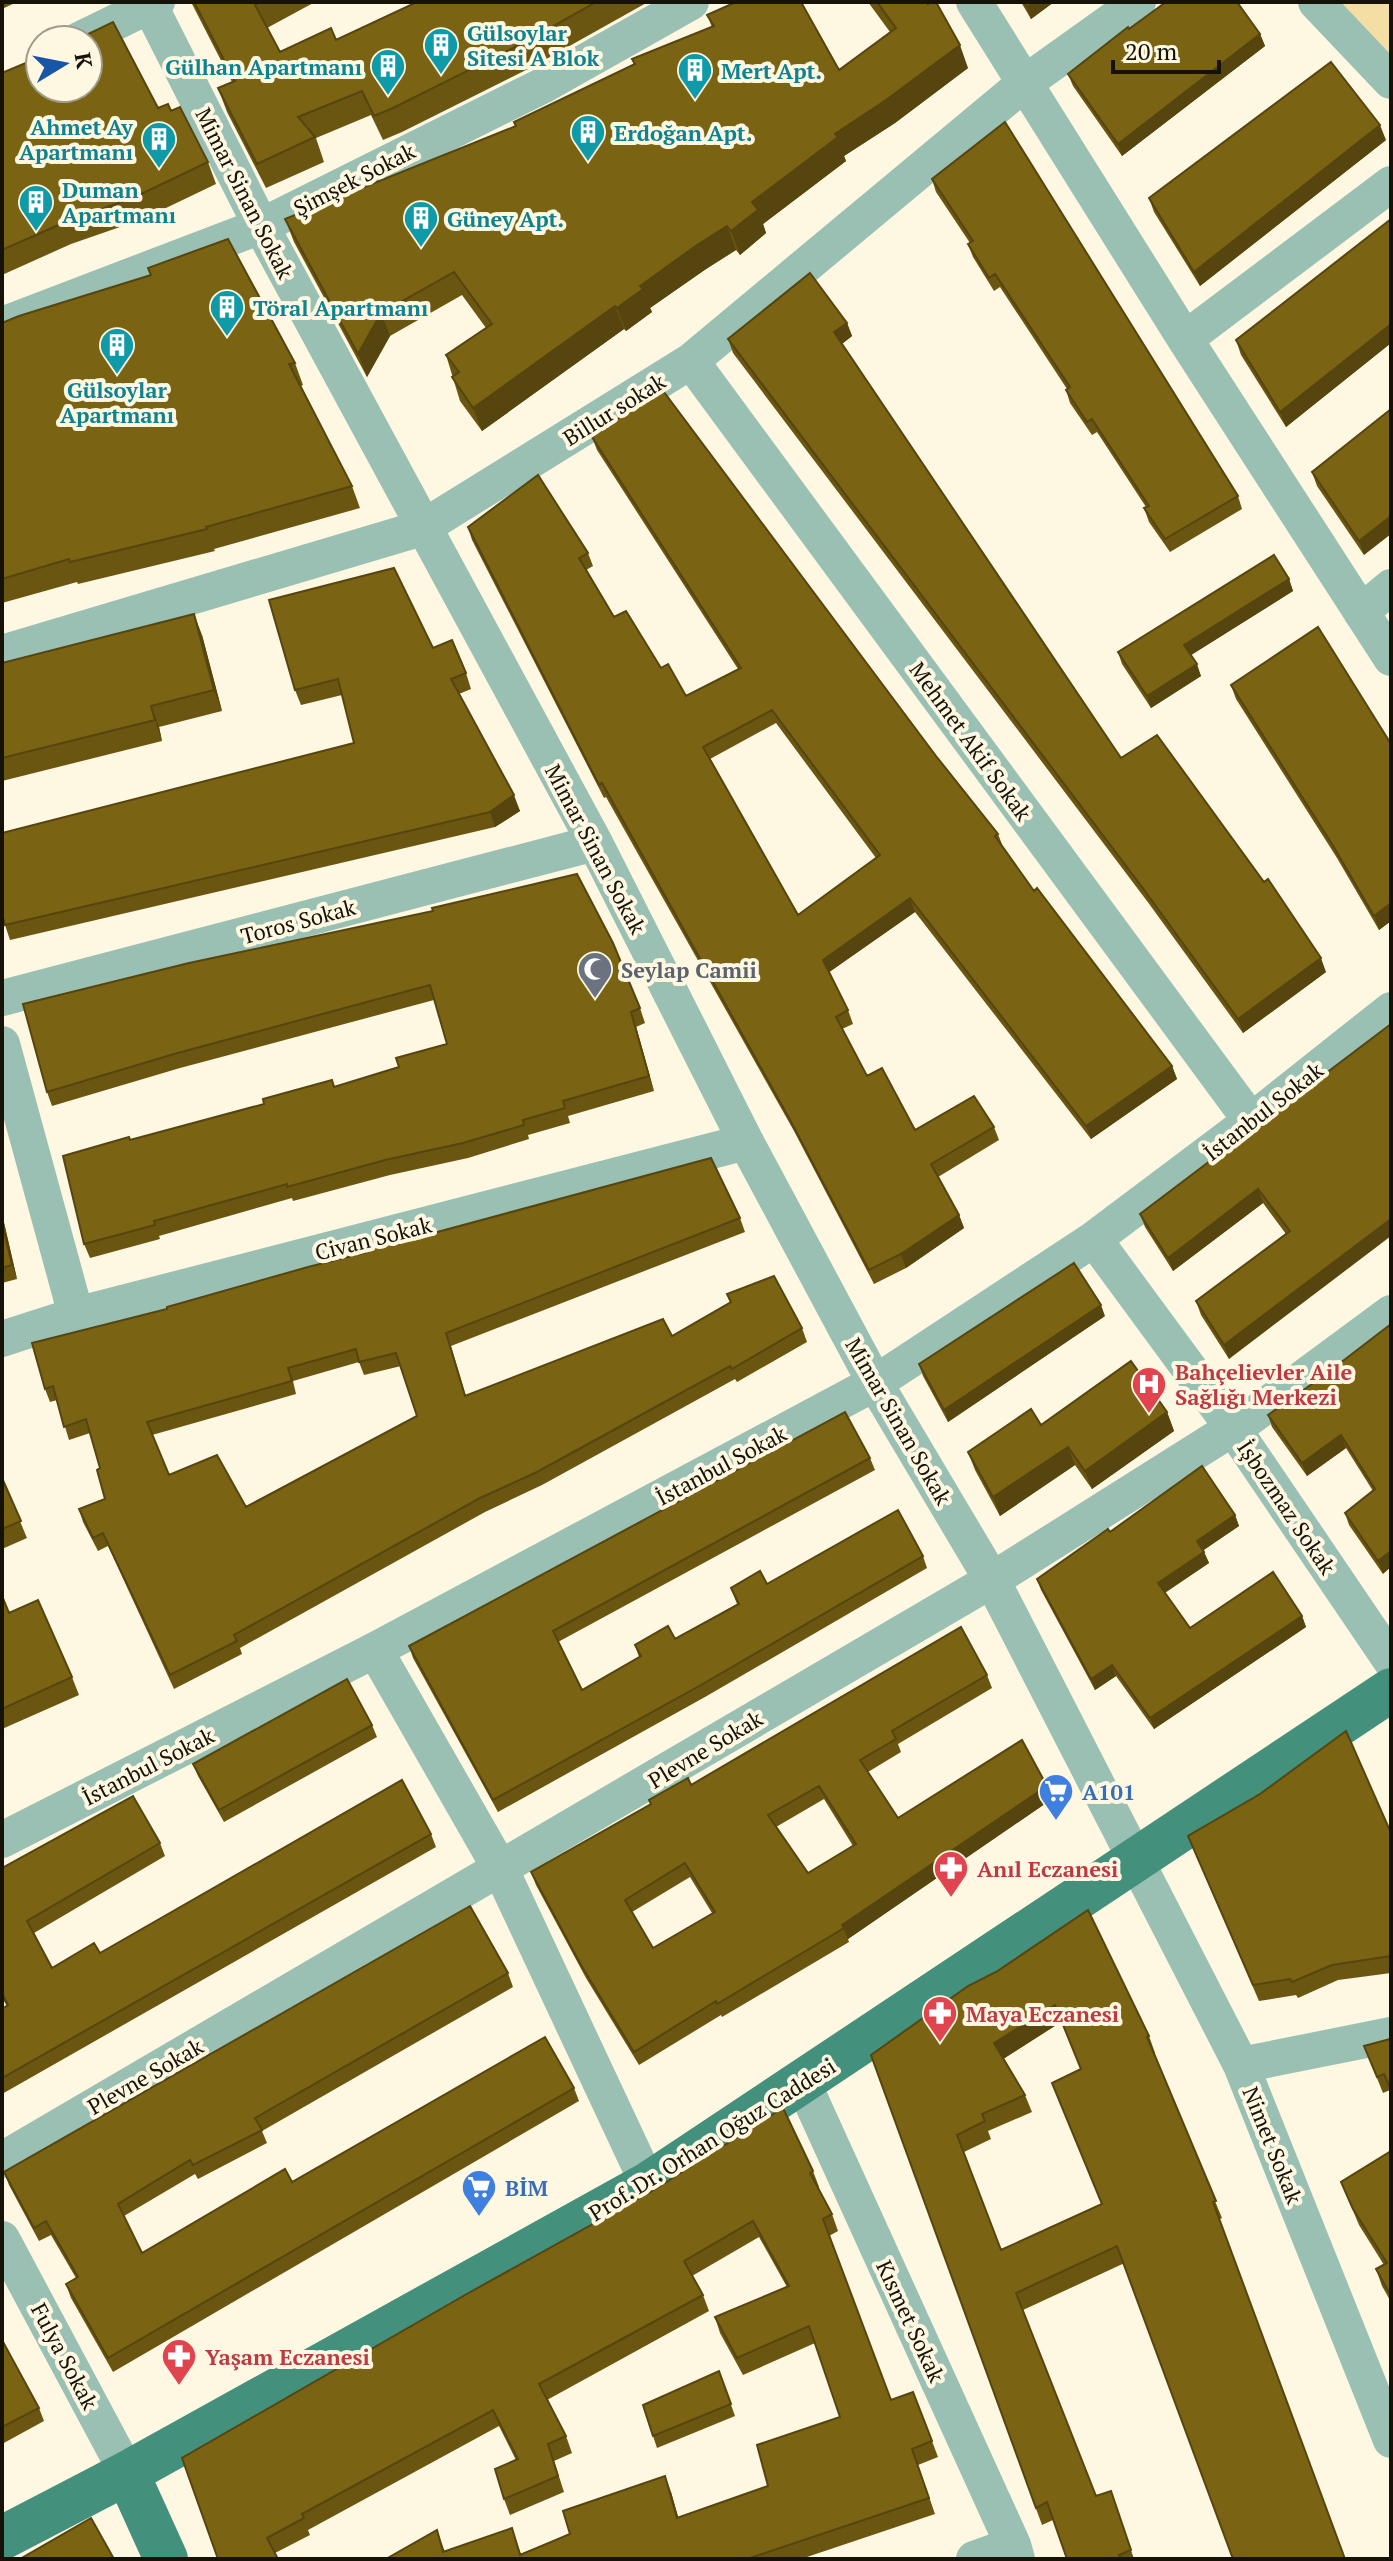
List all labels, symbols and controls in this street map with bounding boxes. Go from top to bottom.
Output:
place label: Gülsoylar Sitesi A Blok [467,18,600,72]
north arrow [24,24,104,104]
scale bar [1113,24,1219,74]
building icon: Gülsoylar Sitesi A Blok [422,26,460,76]
text: 20 m [1125,35,1177,67]
building icon: Gülhan Apartmanı [369,47,407,97]
text: K [69,50,100,71]
building icon: Mert Apt. [676,51,714,101]
place label: Gülhan Apartmanı [165,52,362,81]
place label: Mert Apt. [721,56,822,85]
street label: Mimar Sinan Sokak [189,102,301,284]
place label: Ahmet Ay Apartmanı [19,112,133,166]
building icon: Erdoğan Apt. [569,113,607,163]
place label: Erdoğan Apt. [614,118,752,147]
building icon: Ahmet Ay Apartmanı [140,120,178,170]
street label: Şimşek Sokak [288,136,420,222]
place label: Duman Apartmanı [62,175,176,229]
building icon: Duman Apartmanı [17,183,55,233]
building icon: Güney Apt. [402,199,440,249]
place label: Güney Apt. [447,204,564,233]
building icon: Töral Apartmanı [208,288,246,338]
place label: Töral Apartmanı [253,293,428,322]
building icon: Gülsoylar Apartmanı [98,326,136,376]
street label: Billur sokak [557,366,671,452]
place label: Gülsoylar Apartmanı [60,375,174,429]
street label: Mehmet Akif Sokak [903,656,1039,827]
street label: Mimar Sinan Sokak [539,759,653,940]
street label: Toros Sokak [237,892,359,950]
mosque icon: Seylap Camii [576,950,614,1000]
place label: Seylap Camii [621,955,757,984]
street label: İstanbul Sokak [1197,1055,1329,1167]
street label: Civan Sokak [312,1209,435,1266]
street label: Mimar Sinan Sokak [839,1332,959,1510]
place label: Bahçelievler Aile Sağlığı Merkezi [1175,1357,1353,1411]
hospital icon: Bahçelievler Aile Sağlığı Merkezi [1130,1365,1168,1415]
street label: İstanbul Sokak [651,1418,792,1512]
street label: İşbozmaz Sokak [1231,1434,1343,1580]
street label: Plevne Sokak [642,1703,768,1795]
street label: İstanbul Sokak [77,1720,219,1812]
supermarket icon: A101 [1037,1772,1075,1822]
place label: A101 [1082,1777,1135,1806]
pharmacy icon: Anıl Eczanesi [932,1849,970,1899]
place label: Anıl Eczanesi [977,1854,1118,1883]
pharmacy icon: Maya Eczanesi [921,1994,959,2044]
place label: Maya Eczanesi [966,1999,1119,2028]
street label: Plevne Sokak [82,2031,209,2121]
street label: Prof. Dr. Orhan Oğuz Caddesi [583,2051,841,2227]
street label: Nimet Sokak [1236,2082,1310,2209]
supermarket icon: BİM [460,2168,498,2218]
place label: BİM [505,2173,548,2202]
street label: Kısmet Sokak [870,2255,952,2387]
street label: Fulya Sokak [25,2298,105,2415]
pharmacy icon: Yaşam Eczanesi [160,2337,198,2387]
place label: Yaşam Eczanesi [205,2342,370,2371]

